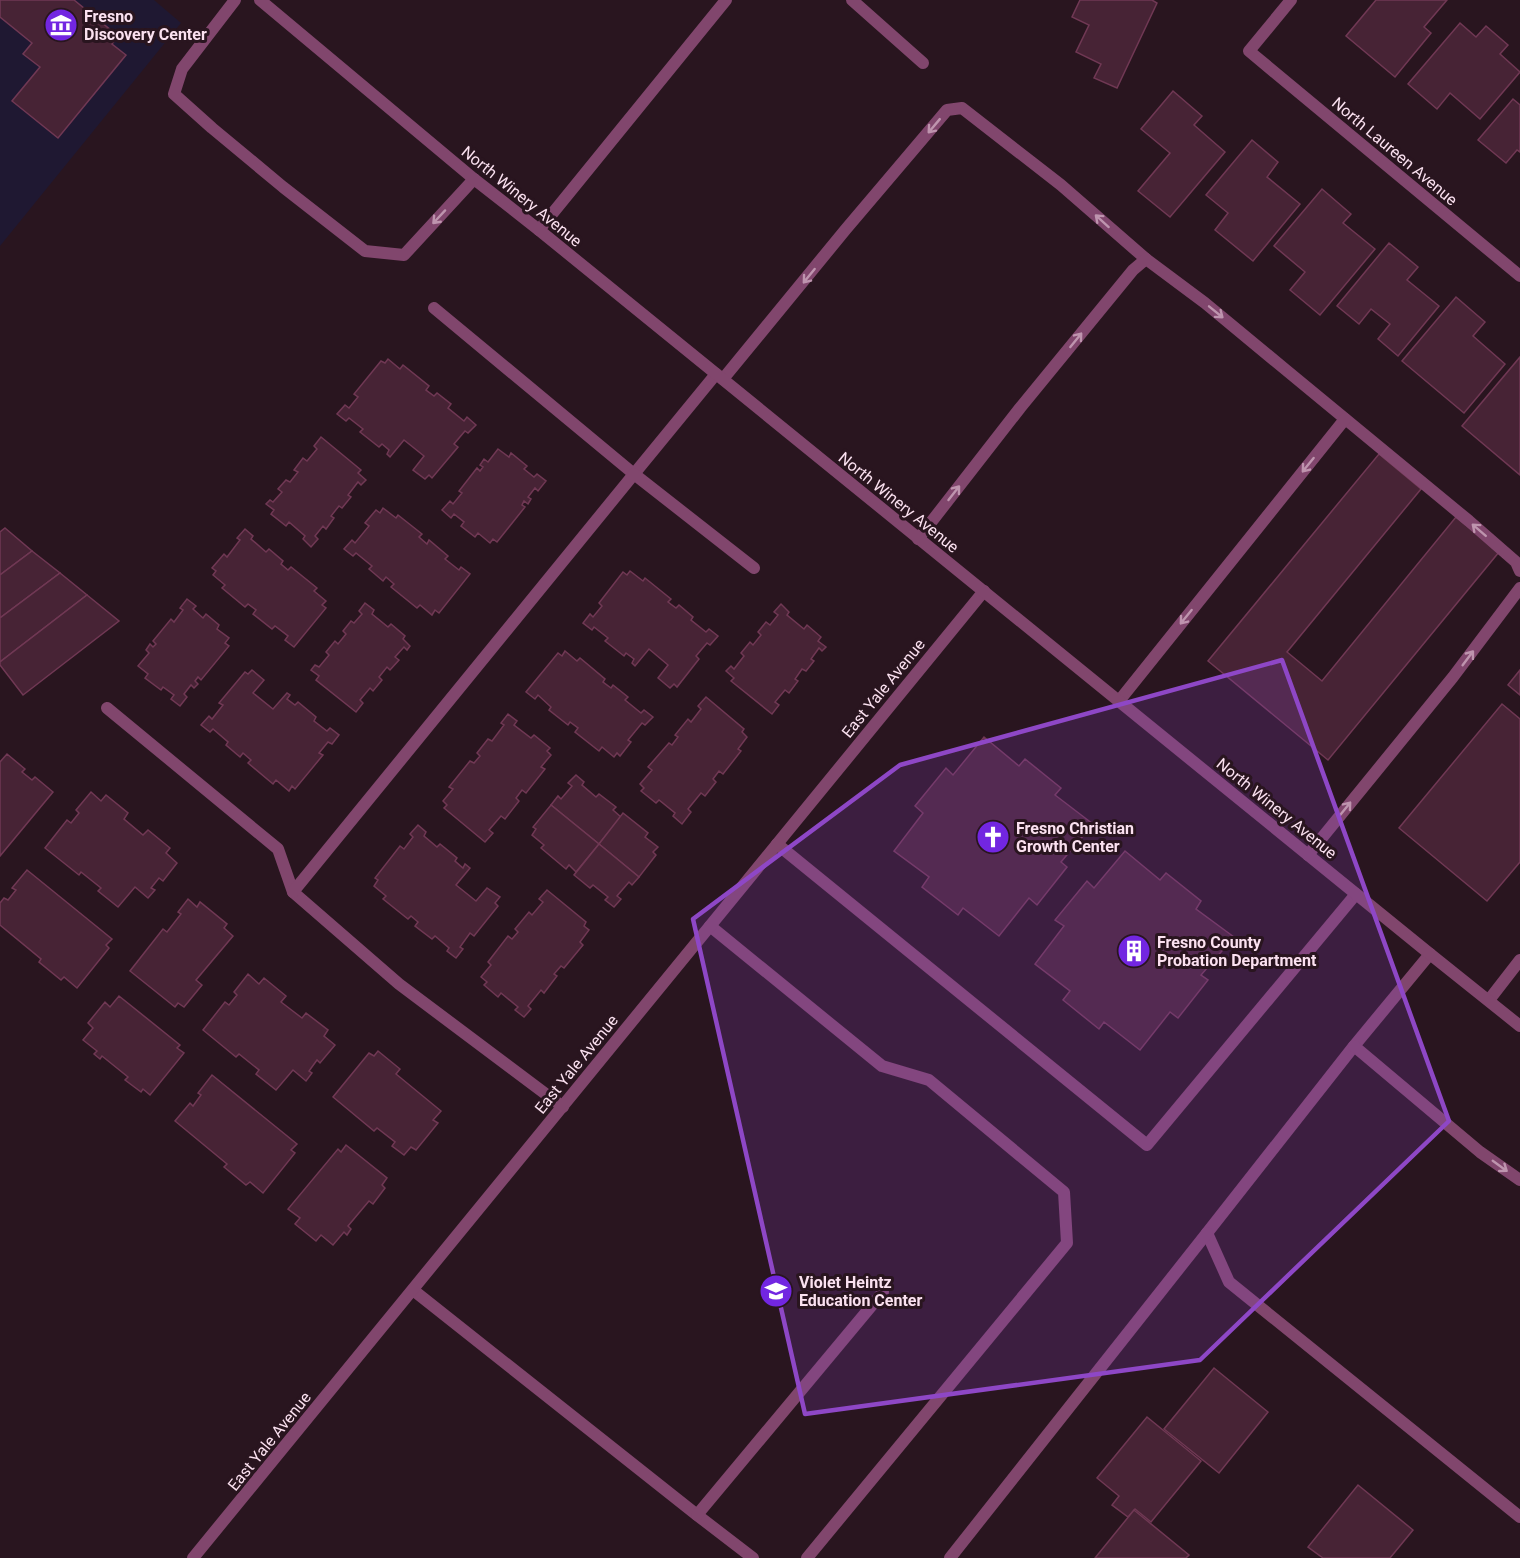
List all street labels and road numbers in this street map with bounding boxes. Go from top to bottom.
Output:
street label: North Laureen Avenue [1328,93,1461,209]
street label: North Winery Avenue [458,142,586,251]
street label: North Winery Avenue [835,448,963,557]
street label: East Yale Avenue [838,635,929,742]
street label: North Winery Avenue [1213,754,1341,863]
street label: East Yale Avenue [531,1011,622,1118]
street label: East Yale Avenue [224,1388,315,1495]

